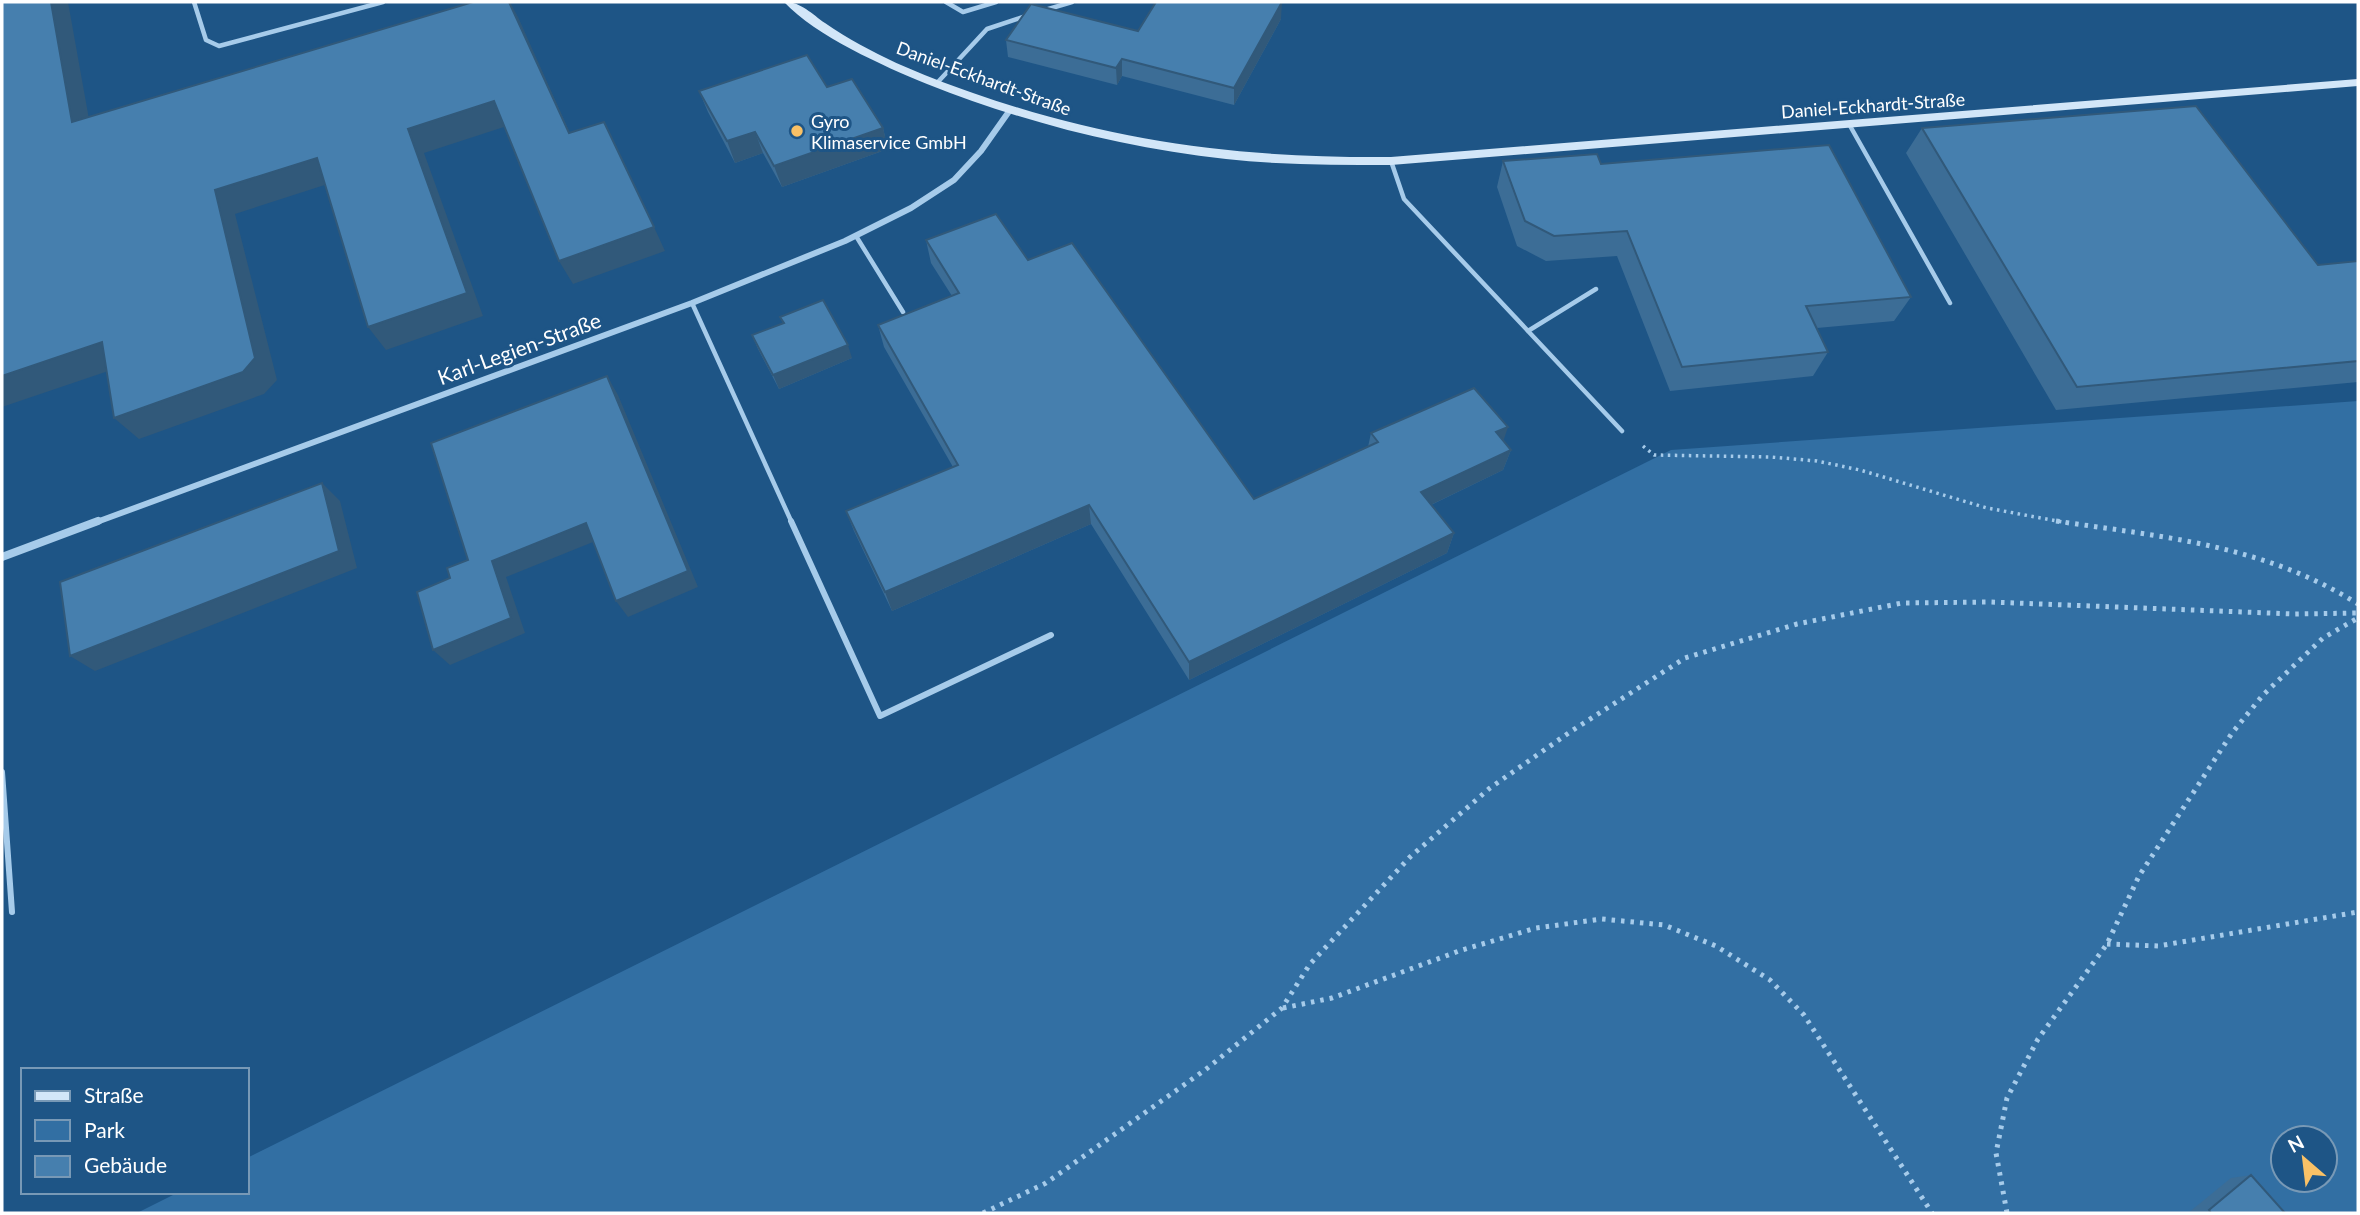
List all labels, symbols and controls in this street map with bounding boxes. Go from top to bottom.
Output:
street label: Daniel-Eckhardt-Straße [894,36,1074,120]
street label: Daniel-Eckhardt-Straße [1780,88,1966,122]
place label: Gyro Klimaservice GmbH [811,110,967,153]
marker: Gyro Klimaservice GmbH [789,123,805,139]
street label: Karl-Legien-Straße [434,307,604,389]
legend [21,1068,248,1194]
text: Straße [84,1082,144,1107]
text: Park [84,1117,125,1142]
north arrow [2269,1124,2339,1194]
text: N [2284,1130,2308,1157]
text: Gebäude [84,1152,167,1177]

